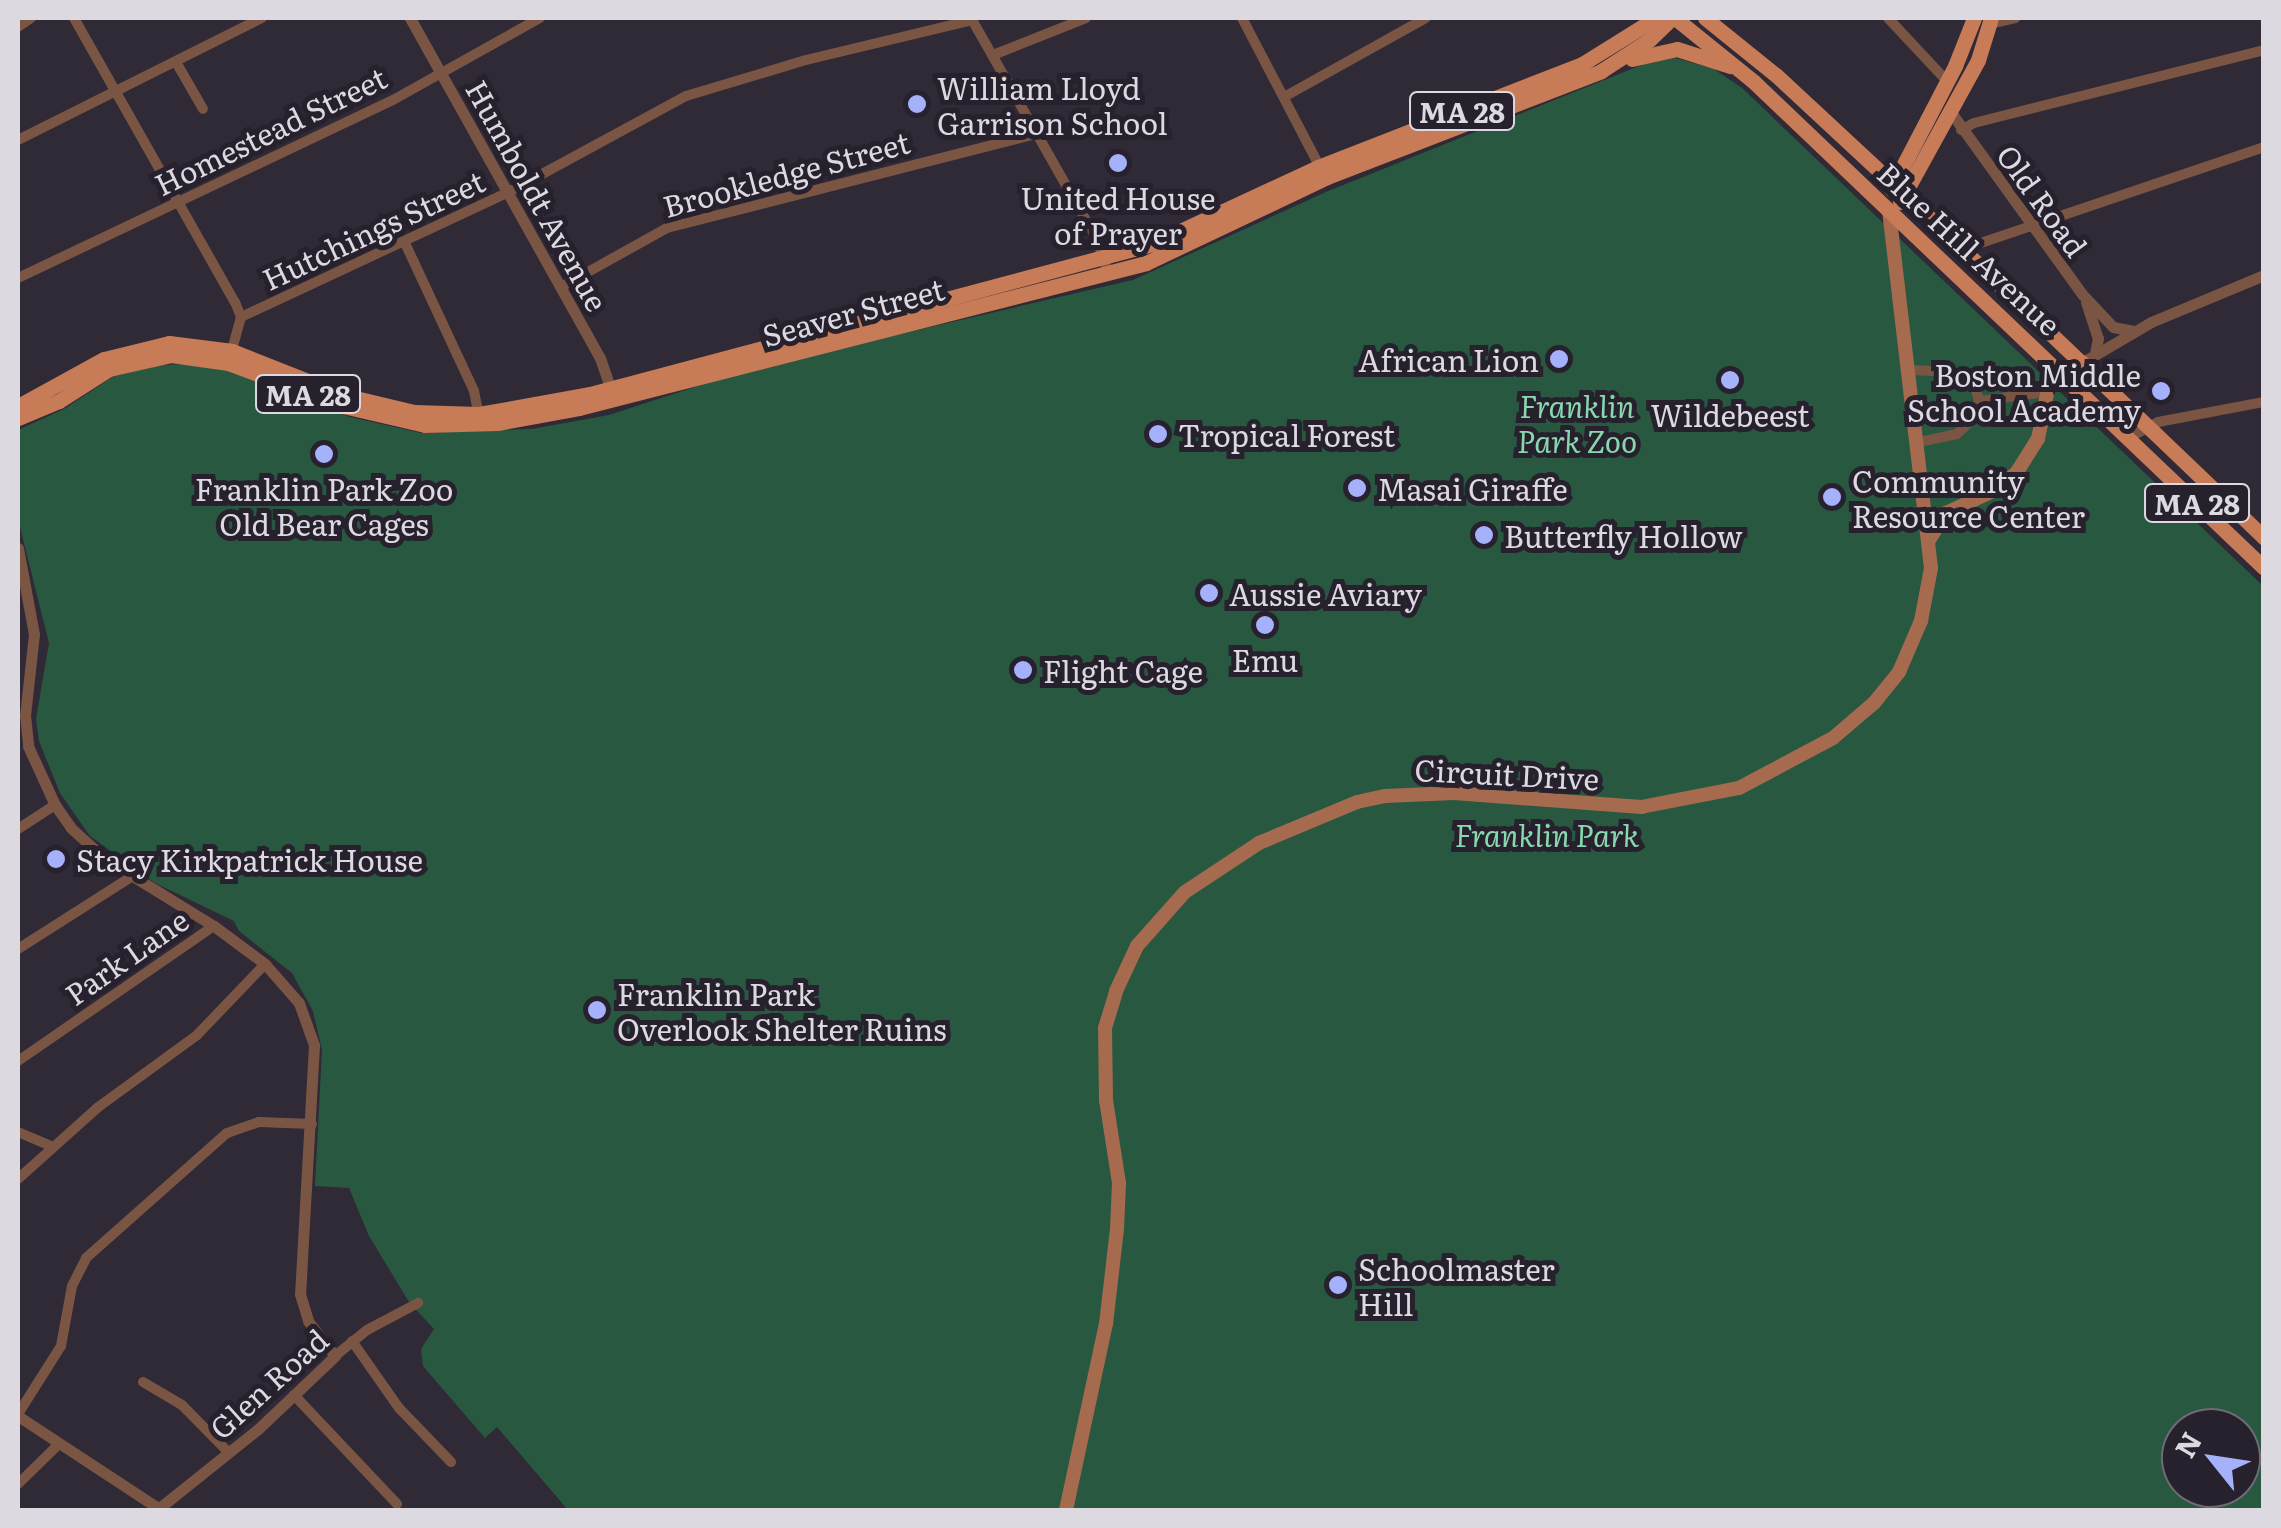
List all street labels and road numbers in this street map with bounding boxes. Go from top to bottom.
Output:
street label: Homestead Street [148,58,392,202]
street label: Humboldt Avenue [460,73,616,317]
road number: MA 28 [1407,88,1517,134]
street label: Brookledge Street [659,123,913,223]
street label: Old Road [1990,137,2096,263]
street label: Blue Hill Avenue [1871,154,2069,342]
street label: Hutchings Street [256,162,490,296]
street label: Seaver Street [758,269,948,353]
road number: MA 28 [253,371,363,417]
road number: MA 28 [2142,480,2252,526]
street label: Circuit Drive [1414,750,1600,796]
street label: Park Lane [58,901,194,1011]
street label: Glen Road [202,1321,334,1445]

